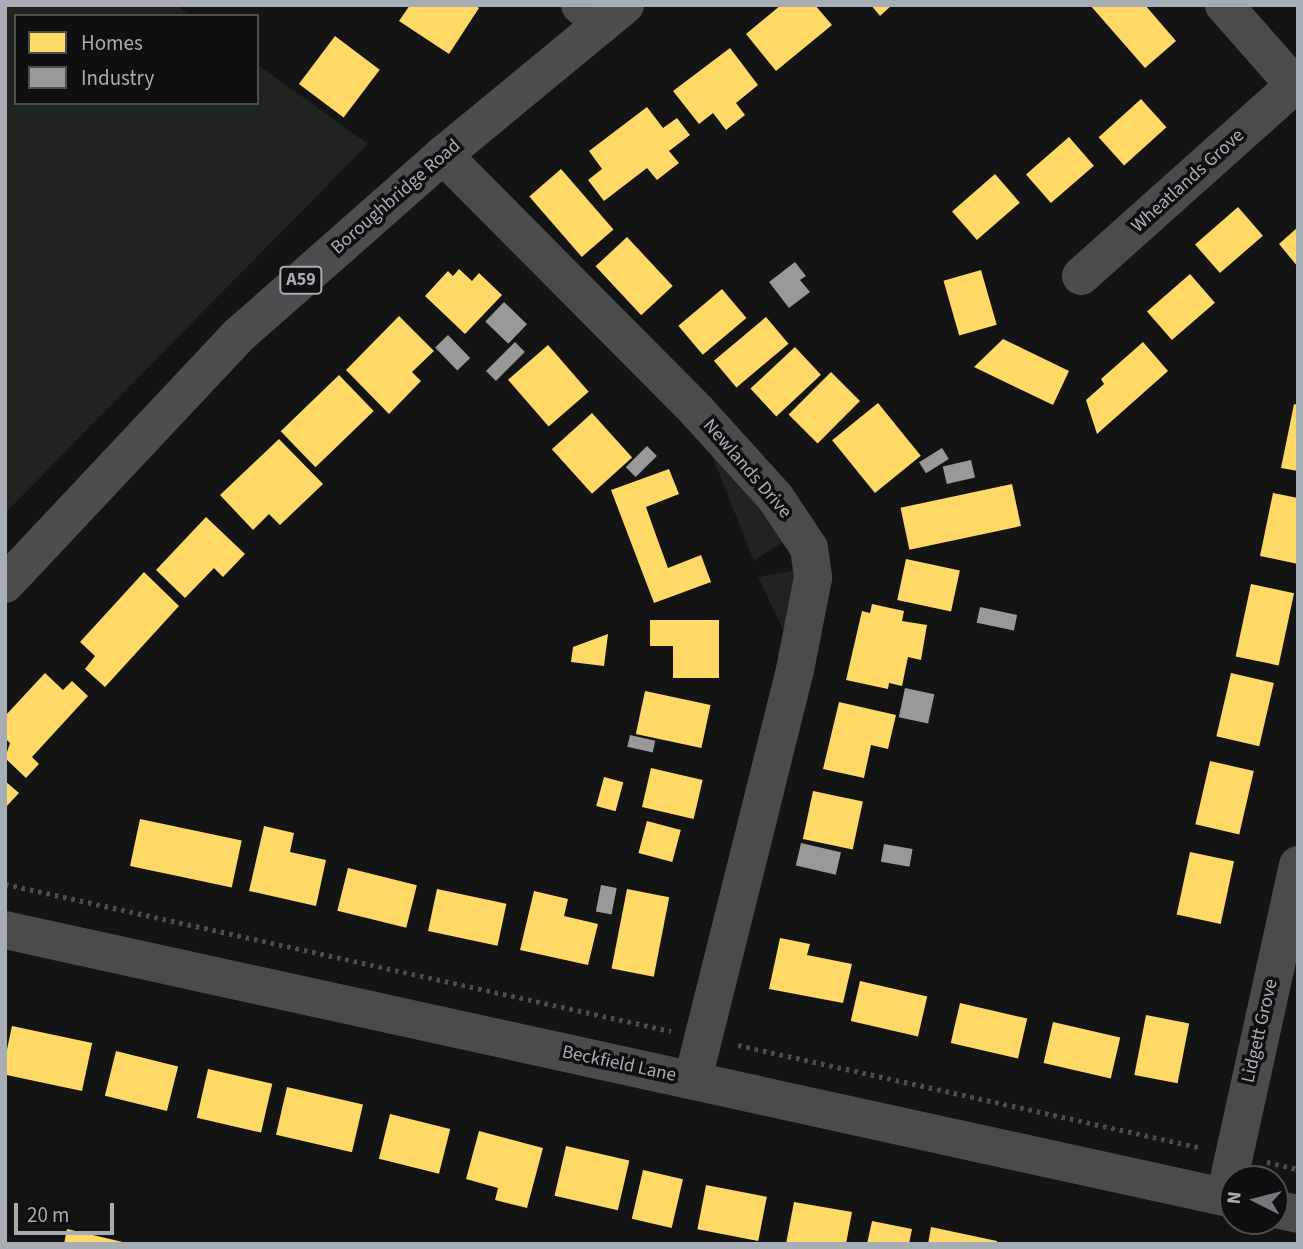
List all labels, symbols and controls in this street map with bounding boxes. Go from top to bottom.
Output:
legend [14,14,259,105]
text: Homes [81,28,143,58]
text: Industry [81,63,154,93]
street label: Wheatlands Grove [1127,124,1249,238]
street label: Boroughbridge Road [327,135,465,259]
road number: A59 [278,266,324,294]
street label: Newlands Drive [698,415,796,523]
street label: Lidgett Grove [1237,977,1283,1085]
street label: Beckfield Lane [560,1041,678,1087]
north arrow [1219,1165,1289,1235]
scale bar [18,1190,117,1234]
text: N [1221,1190,1249,1206]
text: 20 m [27,1200,69,1230]

